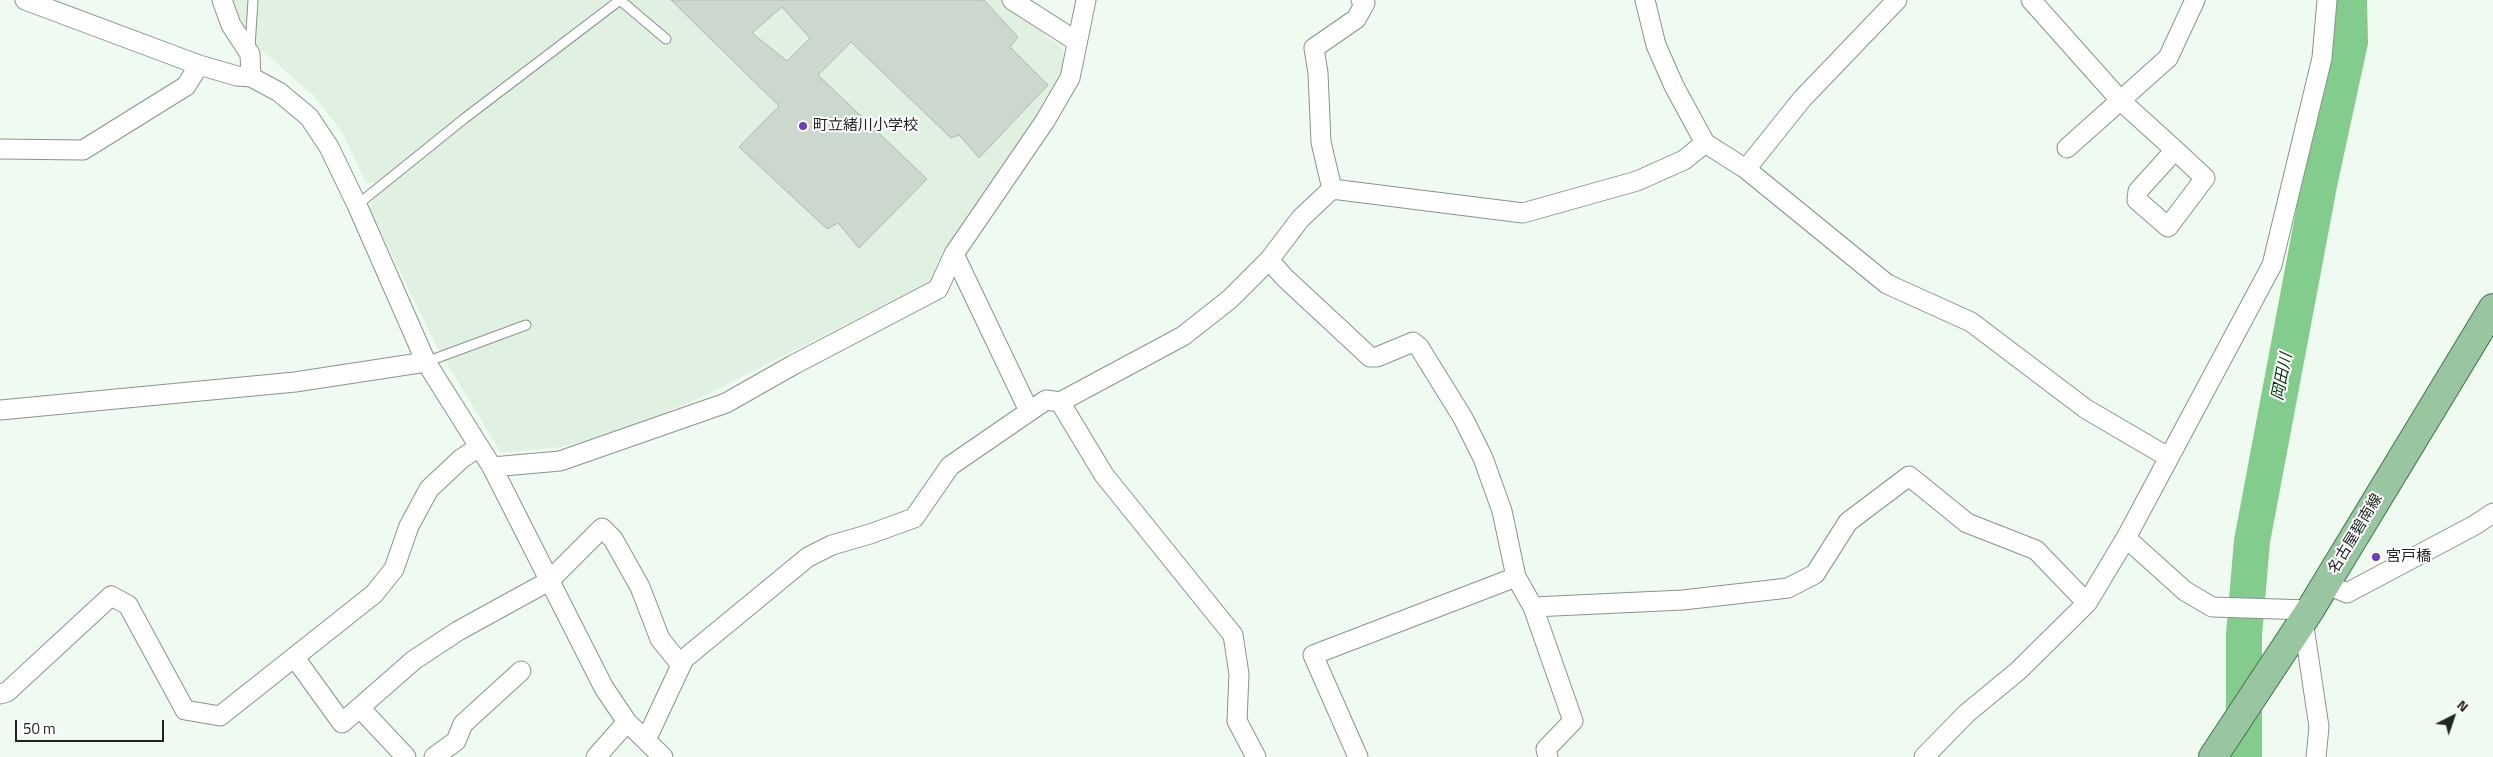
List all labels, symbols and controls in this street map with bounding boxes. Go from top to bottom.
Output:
place label: 町立緒川小学校 [813,117,918,135]
marker: 町立緒川小学校 [797,120,809,132]
water label: 岡田川 [2269,352,2297,402]
street label: 名古屋碧南線 [2325,491,2387,577]
place label: 宮戸橋 [2386,548,2431,566]
marker: 宮戸橋 [2370,551,2382,563]
north arrow [2428,692,2478,742]
text: N [2453,694,2474,716]
scale bar [18,710,166,742]
text: 50 m [23,717,56,740]

